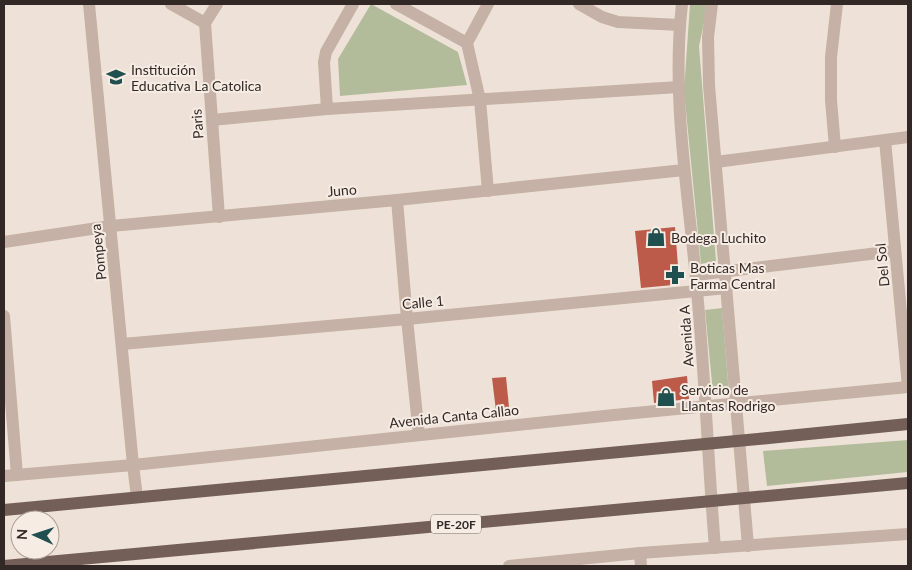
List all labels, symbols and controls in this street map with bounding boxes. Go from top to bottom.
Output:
place label: Institución Educativa La Catolica [131,61,261,94]
school or university icon: Institución Educativa La Catolica [105,66,127,88]
street label: Paris [187,109,207,139]
street label: Juno [327,180,357,200]
street label: Pompeya [87,223,109,281]
shop icon: Bodega Luchito [645,226,667,248]
place label: Bodega Luchito [671,229,766,246]
street label: Del Sol [872,243,892,287]
place label: Boticas Mas Farma Central [690,259,776,292]
pharmacy icon: Boticas Mas Farma Central [664,264,686,286]
street label: Calle 1 [401,292,445,312]
street label: Avenida A [675,304,697,367]
place label: Servicio de Llantas Rodrigo [681,381,776,414]
shop icon: Servicio de Llantas Rodrigo [655,386,677,408]
street label: Avenida Canta Callao [388,401,520,431]
north arrow [10,510,60,560]
road number: PE-20F [431,514,481,534]
text: N [13,528,30,540]

